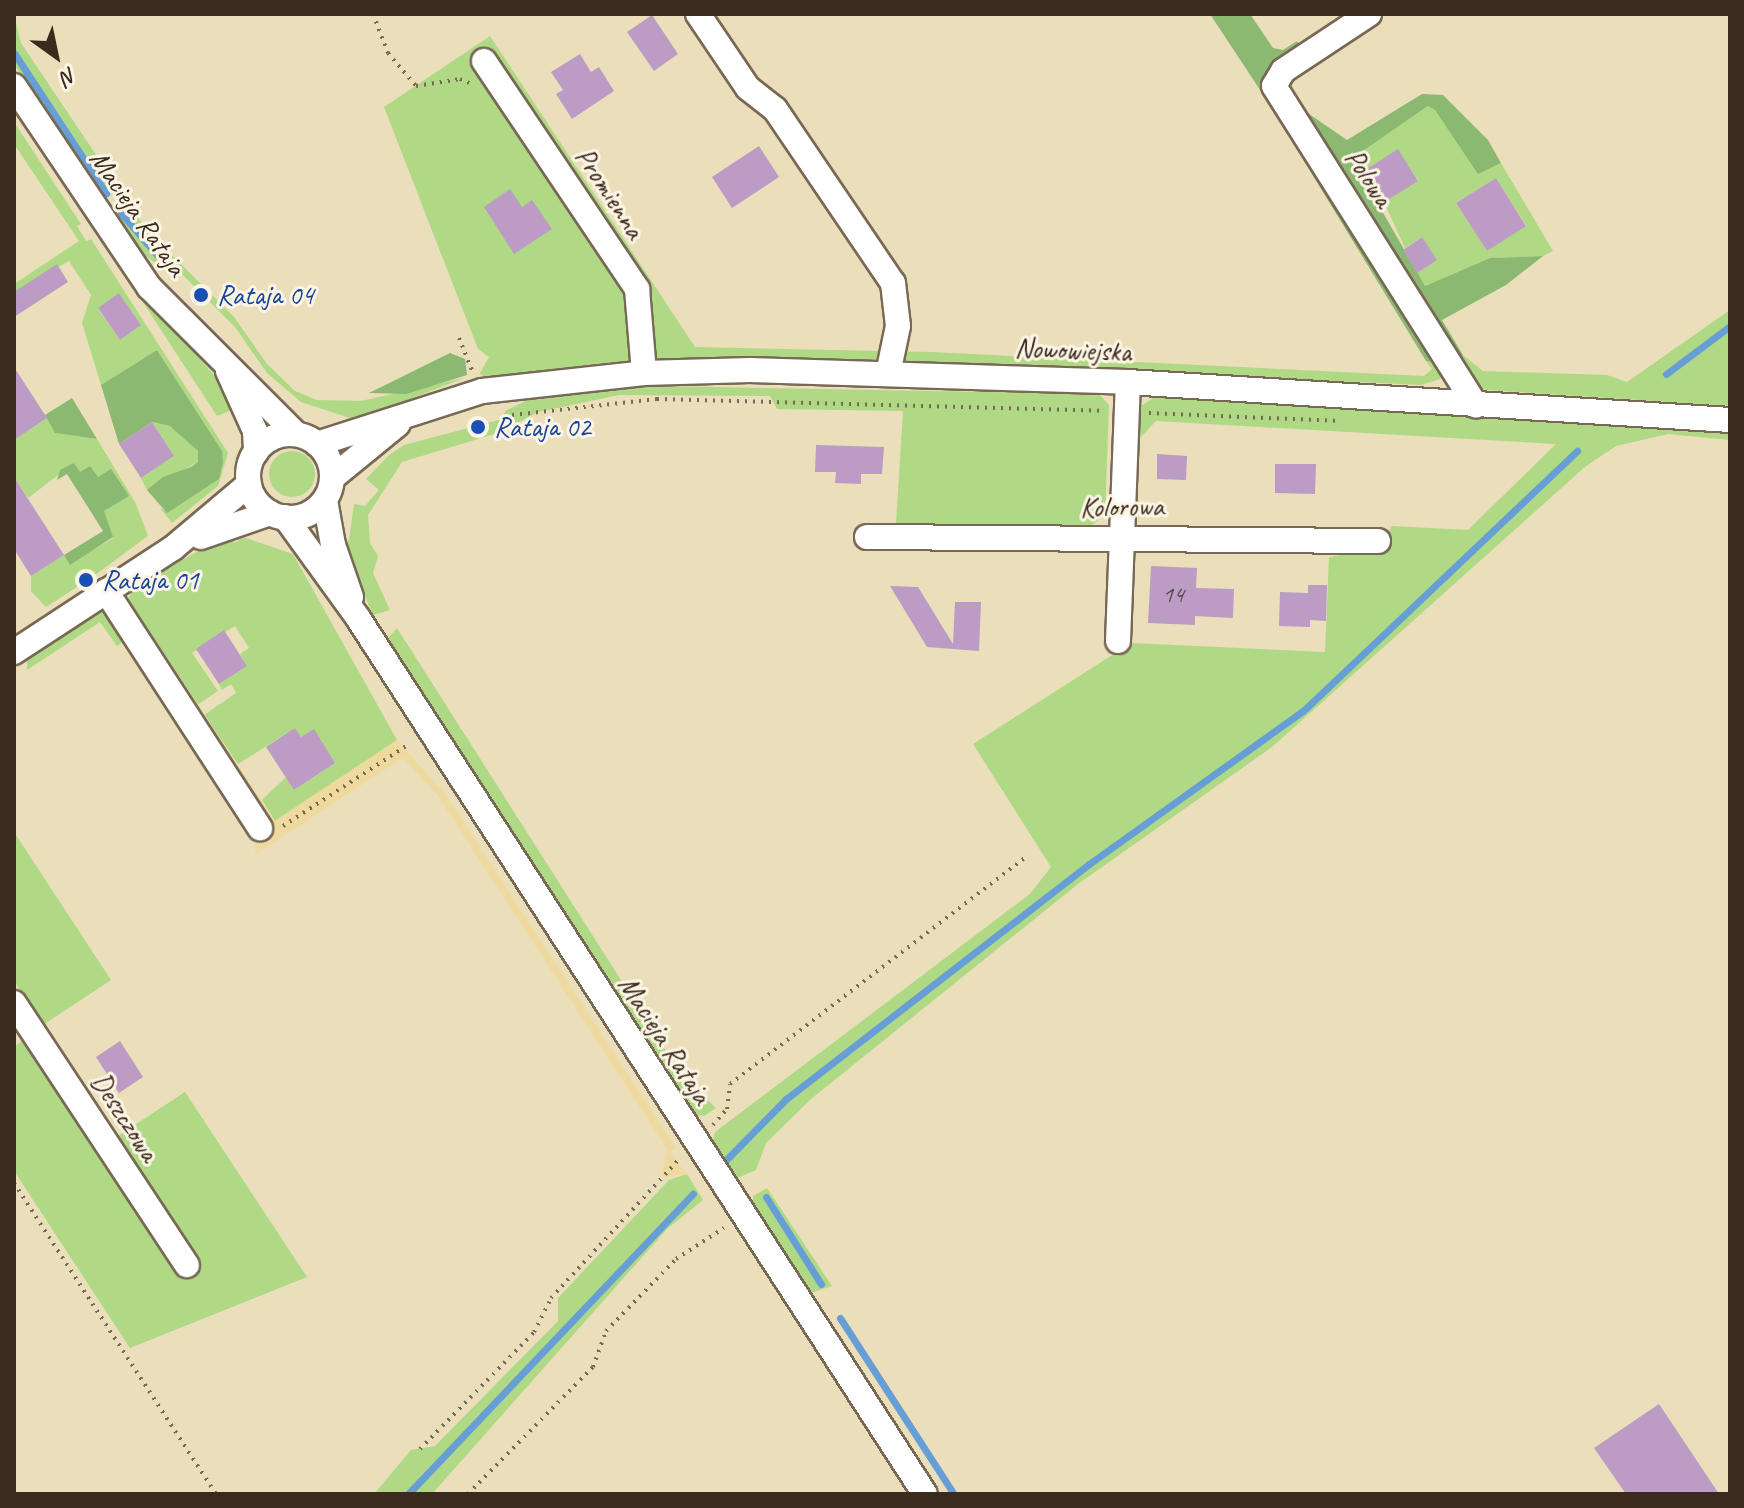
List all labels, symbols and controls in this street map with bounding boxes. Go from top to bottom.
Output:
north arrow [16,16,96,96]
text: N [56,61,82,92]
street label: Promienna [568,141,652,245]
street label: Polowa [1338,143,1400,213]
street label: Macieja Rataja [82,144,194,282]
place label: Rataja 04 [217,278,314,312]
marker: Rataja 04 [192,286,210,304]
street label: Nowowiejska [1014,331,1132,369]
place label: Rataja 02 [494,410,591,444]
marker: Rataja 02 [469,418,487,436]
street label: Kolorowa [1080,489,1164,525]
place label: Rataja 01 [102,563,199,597]
marker: Rataja 01 [77,571,95,589]
house number: 14 [1162,581,1184,609]
street label: Macieja Rataja [611,970,719,1110]
street label: Deszczowa [84,1066,166,1168]

